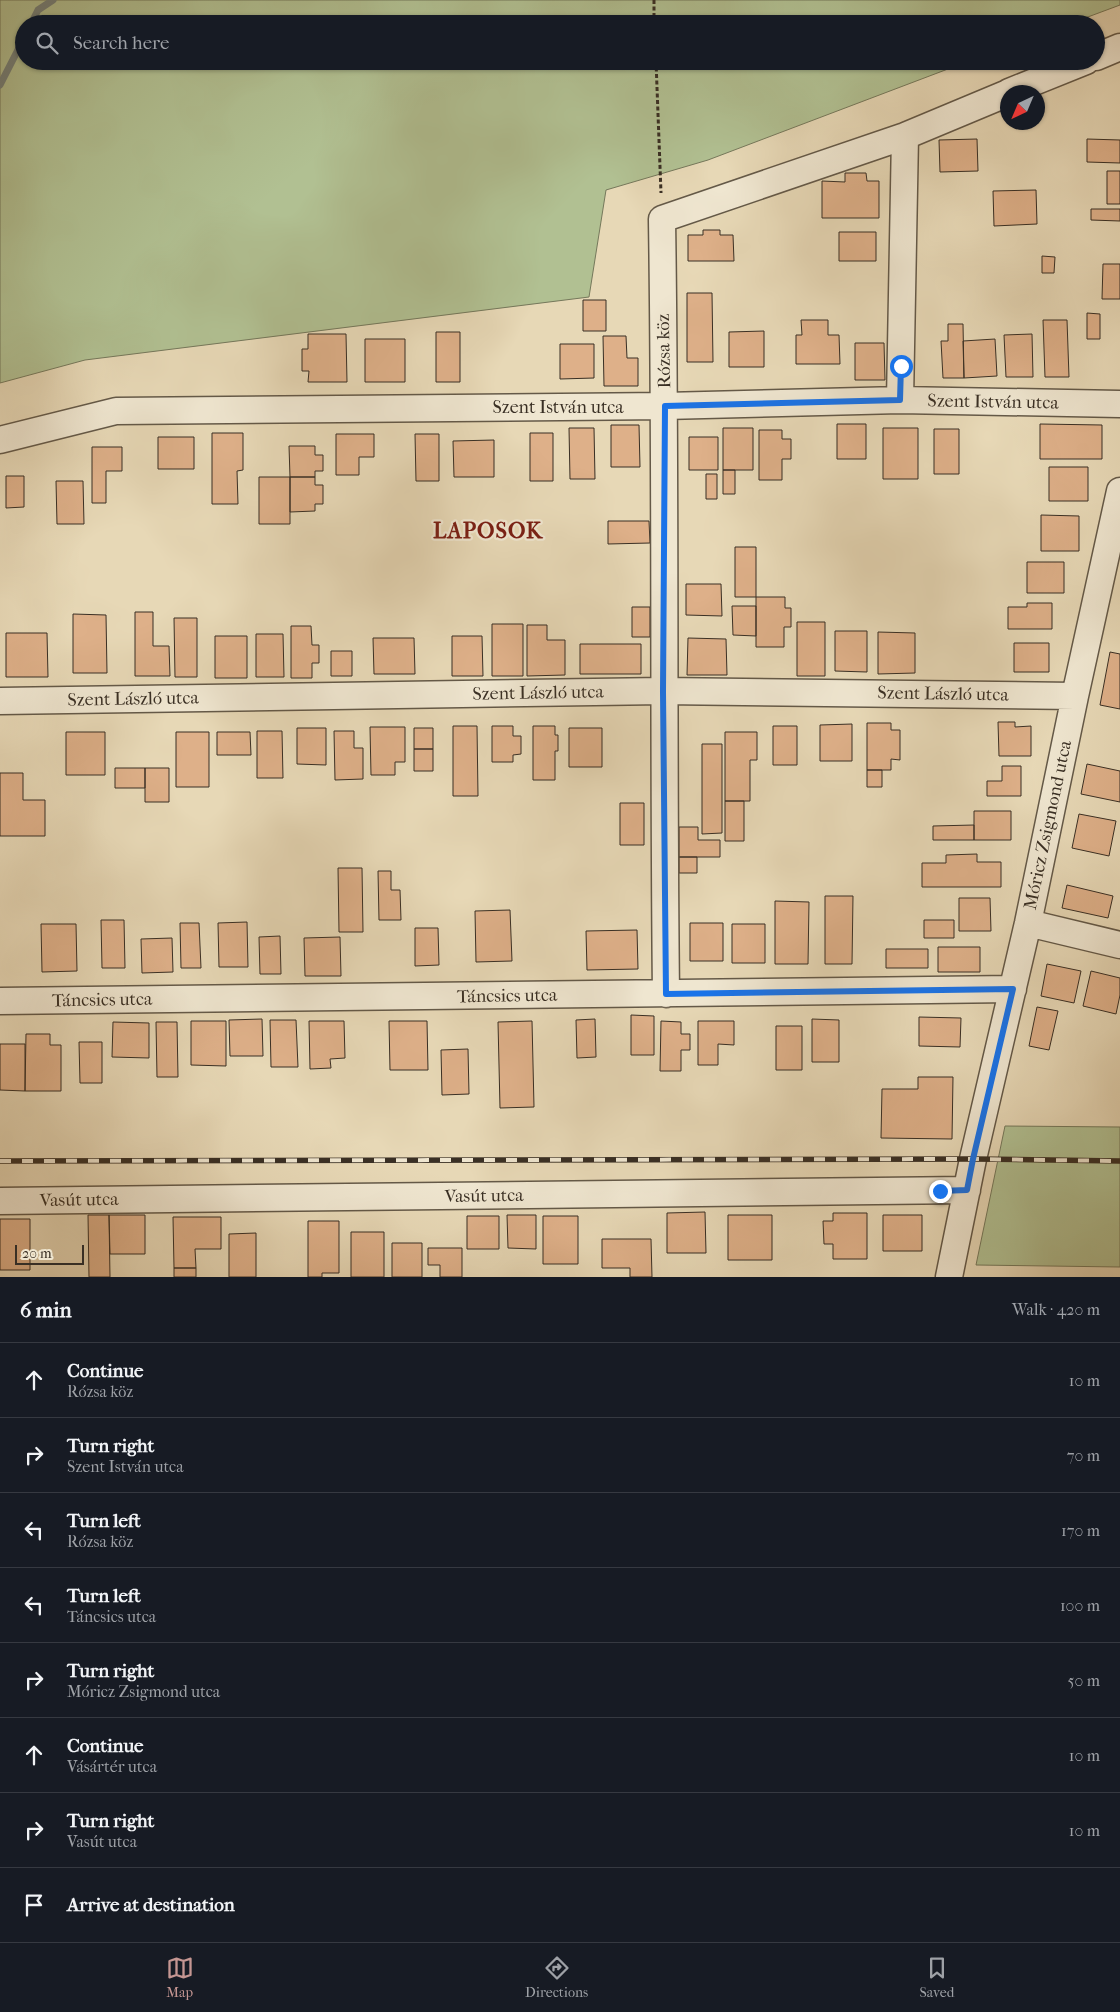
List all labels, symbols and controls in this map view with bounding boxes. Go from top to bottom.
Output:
search box [15,15,1105,70]
icon: search [33,29,61,57]
text: Search here [73,32,169,54]
north arrow [1000,85,1045,130]
street label: Rózsa köz [653,313,675,389]
route start [890,355,913,378]
street label: Szent István utca [927,390,1059,414]
street label: Szent István utca [492,397,624,418]
district label: LAPOSOK [433,518,544,544]
street label: Szent László utca [472,681,604,705]
street label: Szent László utca [877,682,1009,706]
street label: Szent László utca [67,687,199,711]
street label: Móricz Zsigmond utca [1020,738,1076,911]
street label: Táncsics utca [457,985,558,1007]
street label: Táncsics utca [52,989,153,1011]
route end [929,1180,952,1203]
street label: Vasút utca [443,1185,524,1207]
street label: Vasút utca [38,1189,119,1211]
scale bar [15,1242,84,1265]
text: 20 m [22,1245,52,1262]
text: 6 min [20,1298,72,1322]
text: Walk · 420 m [1012,1300,1100,1319]
text: Continue [67,1360,143,1382]
icon: ahead [20,1366,48,1394]
text: 10 m [1069,1371,1100,1390]
text: Rózsa köz [67,1382,133,1401]
text: Turn right [67,1435,154,1457]
icon: right [20,1441,48,1469]
text: 70 m [1067,1446,1100,1465]
text: Szent István utca [67,1457,184,1476]
text: Turn left [67,1510,141,1532]
icon: left [20,1516,48,1544]
text: 170 m [1061,1521,1100,1540]
text: Rózsa köz [67,1532,133,1551]
text: Turn left [67,1585,141,1607]
icon: left [20,1591,48,1619]
text: 100 m [1060,1596,1100,1615]
text: Táncsics utca [67,1607,156,1626]
text: Turn right [67,1660,154,1682]
icon: right [20,1666,48,1694]
text: 50 m [1068,1671,1100,1690]
text: Móricz Zsigmond utca [67,1682,220,1701]
text: Continue [67,1735,143,1757]
icon: ahead [20,1741,48,1769]
text: 10 m [1069,1746,1100,1765]
text: Vásártér utca [67,1757,157,1776]
text: Turn right [67,1810,154,1832]
icon: right [20,1816,48,1844]
text: 10 m [1069,1821,1100,1840]
text: Vasút utca [67,1832,137,1851]
icon: arrive [20,1891,48,1919]
text: Arrive at destination [67,1894,235,1916]
tab: Map [166,1954,194,2001]
tab: Directions [525,1954,588,2001]
tab: Saved [920,1954,954,2001]

